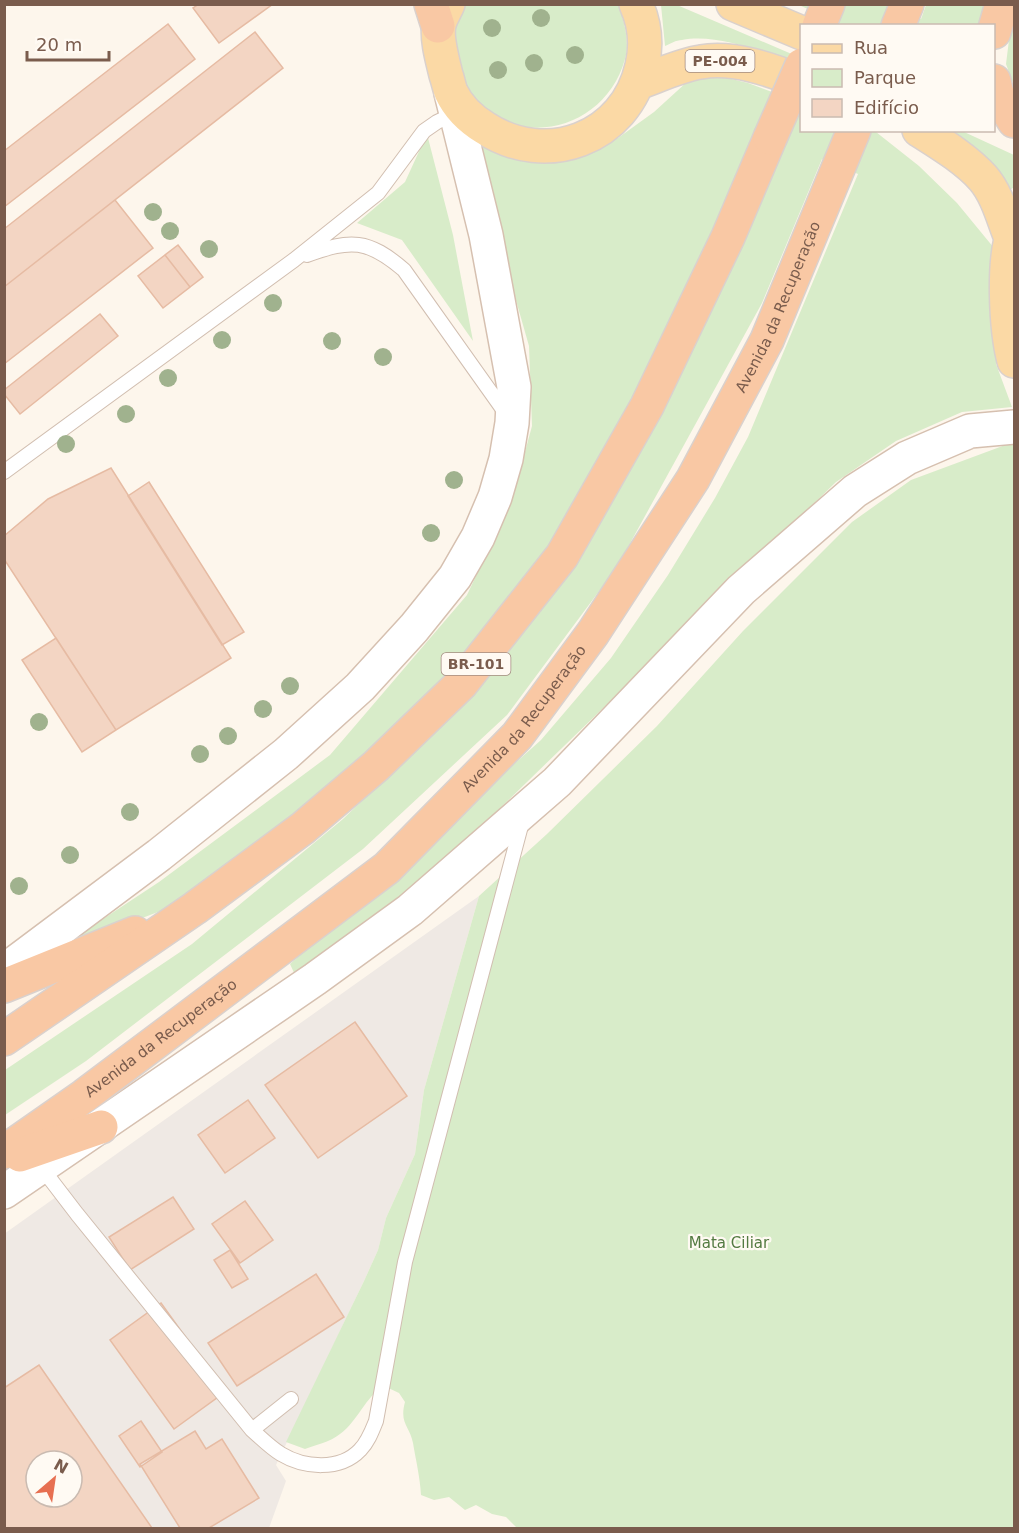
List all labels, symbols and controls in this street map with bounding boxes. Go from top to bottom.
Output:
scale bar [27,24,110,62]
legend [800,24,995,132]
text: 20 m [36,34,82,55]
text: Rua [854,37,888,58]
road number: PE-004 [686,50,754,72]
text: Parque [854,67,916,88]
text: Edifício [854,97,919,118]
street label: Avenida da Recuperação [732,219,824,396]
street label: Avenida da Recuperação [458,642,590,796]
road number: BR-101 [442,653,510,675]
street label: Avenida da Recuperação [81,975,241,1101]
park label: Mata Ciliar [689,1234,770,1252]
north arrow [24,1449,84,1509]
text: N [51,1455,71,1478]

